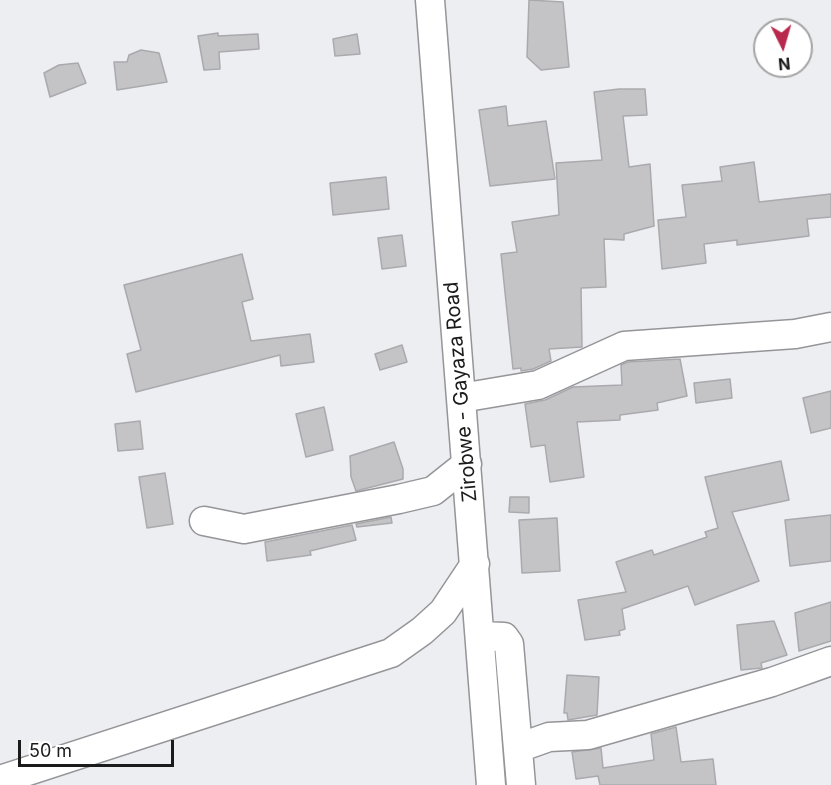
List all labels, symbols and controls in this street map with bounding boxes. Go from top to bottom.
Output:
north arrow [753,18,813,78]
text: N [777,53,791,74]
street label: Zirobwe - Gayaza Road [439,281,483,503]
scale bar [21,728,177,766]
text: 50 m [29,740,72,761]

